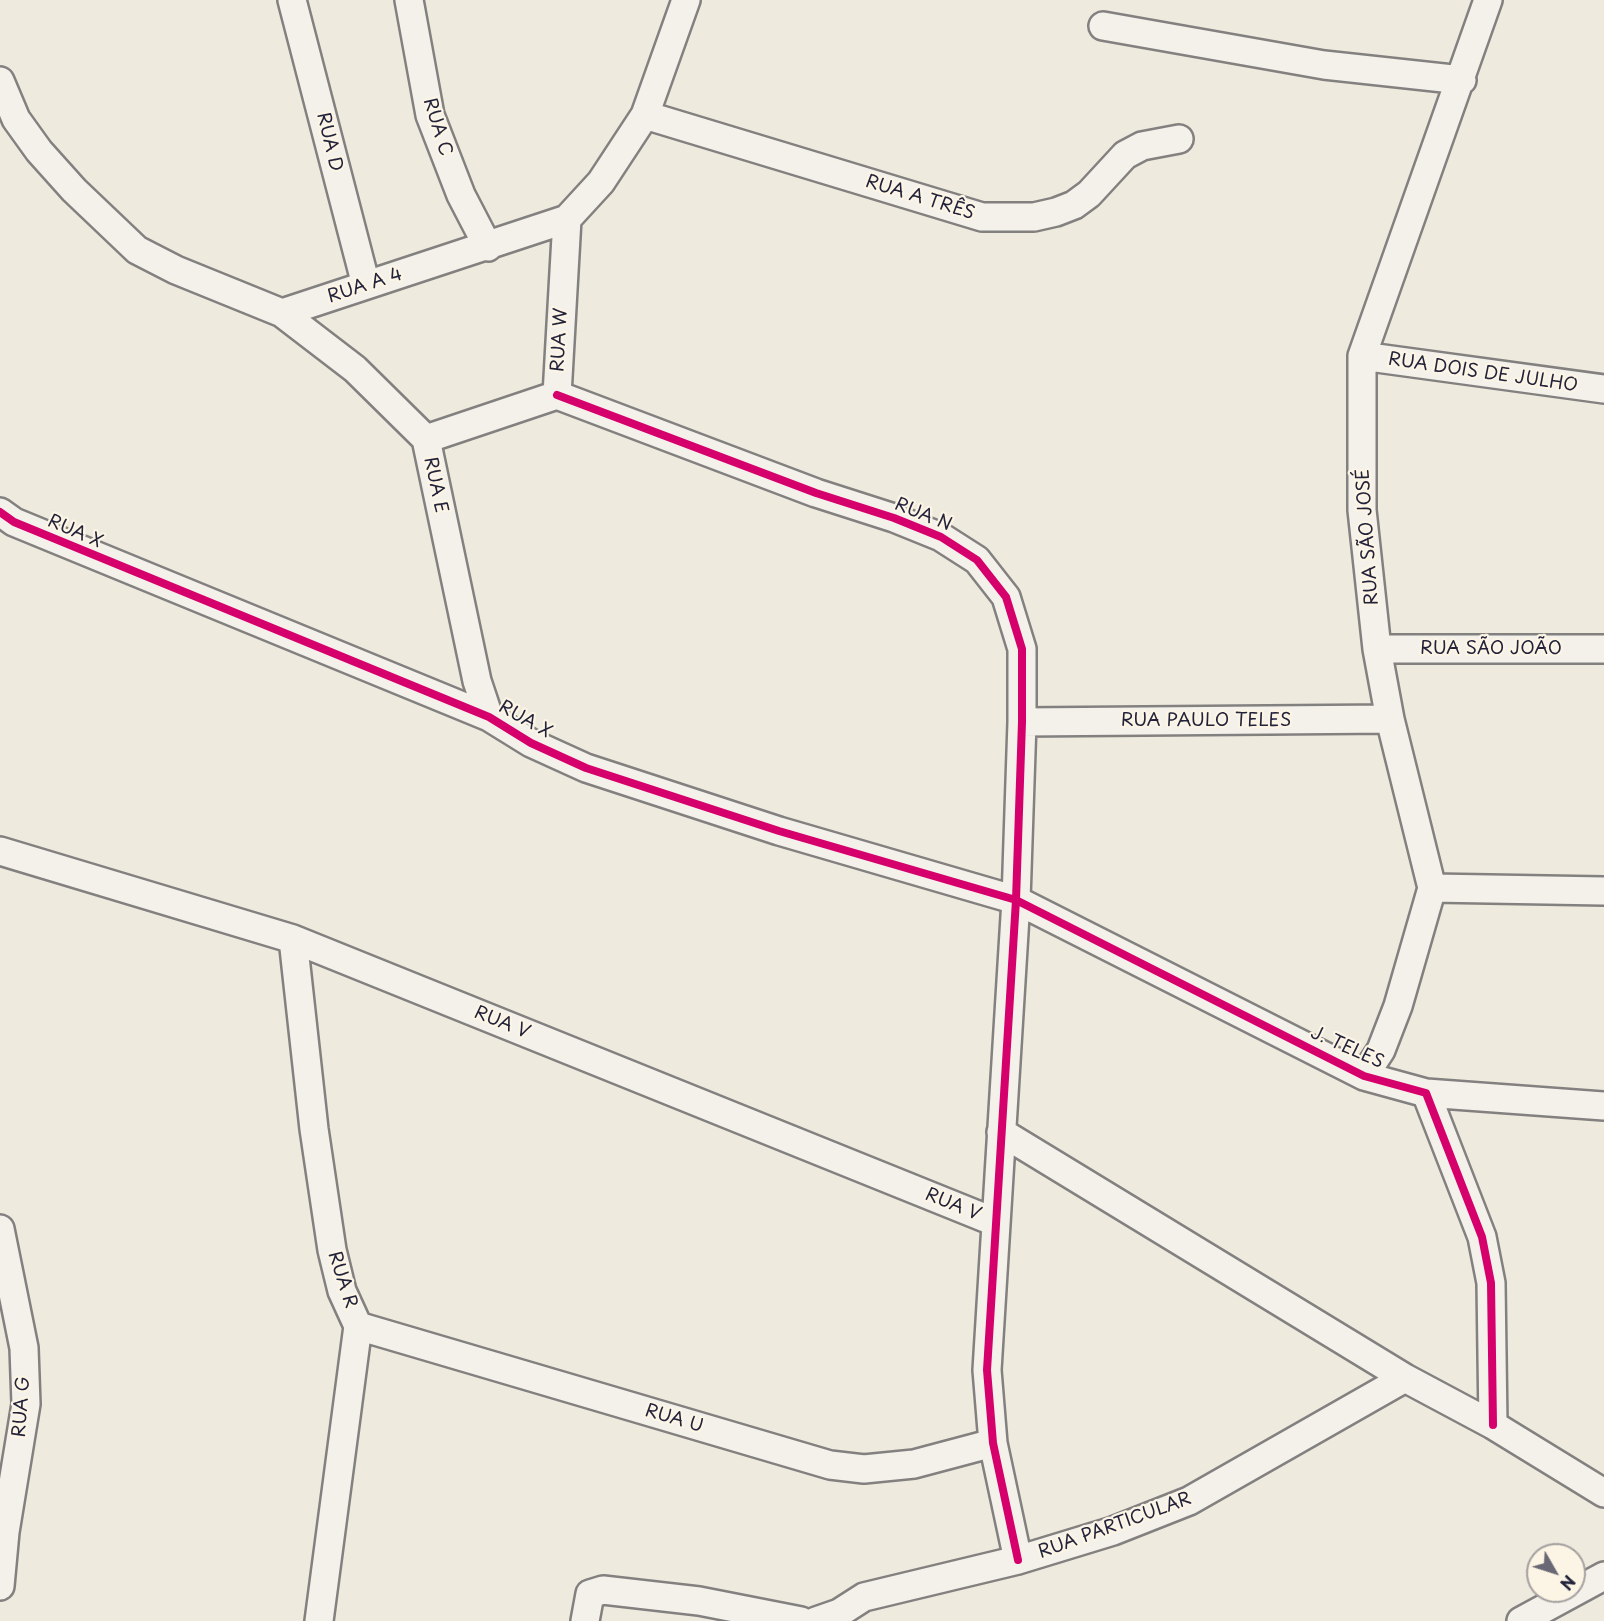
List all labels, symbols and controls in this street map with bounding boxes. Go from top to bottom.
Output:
street label: RUA C [418,95,456,159]
street label: RUA D [311,110,347,174]
street label: RUA A TRÊS [863,171,977,225]
street label: RUA A 4 [325,264,405,308]
street label: RUA W [548,307,572,373]
street label: RUA DOIS DE JULHO [1387,349,1579,397]
street label: RUA E [419,455,451,515]
street label: RUA SÃO JOSÉ [1352,468,1384,606]
street label: RUA N [891,494,955,536]
street label: RUA X [44,511,106,553]
street label: RUA SÃO JOÃO [1420,638,1562,660]
street label: RUA X [495,697,555,743]
street label: RUA PAULO TELES [1121,710,1291,732]
street label: RUA V [471,1002,533,1044]
street label: J. TELES [1307,1022,1387,1074]
street label: RUA V [922,1184,984,1226]
street label: RUA R [323,1249,361,1311]
street label: RUA G [9,1376,35,1438]
street label: RUA U [642,1400,706,1438]
street label: RUA PARTICULAR [1035,1488,1195,1564]
north arrow [1526,1543,1586,1603]
text: N [1555,1571,1582,1596]

